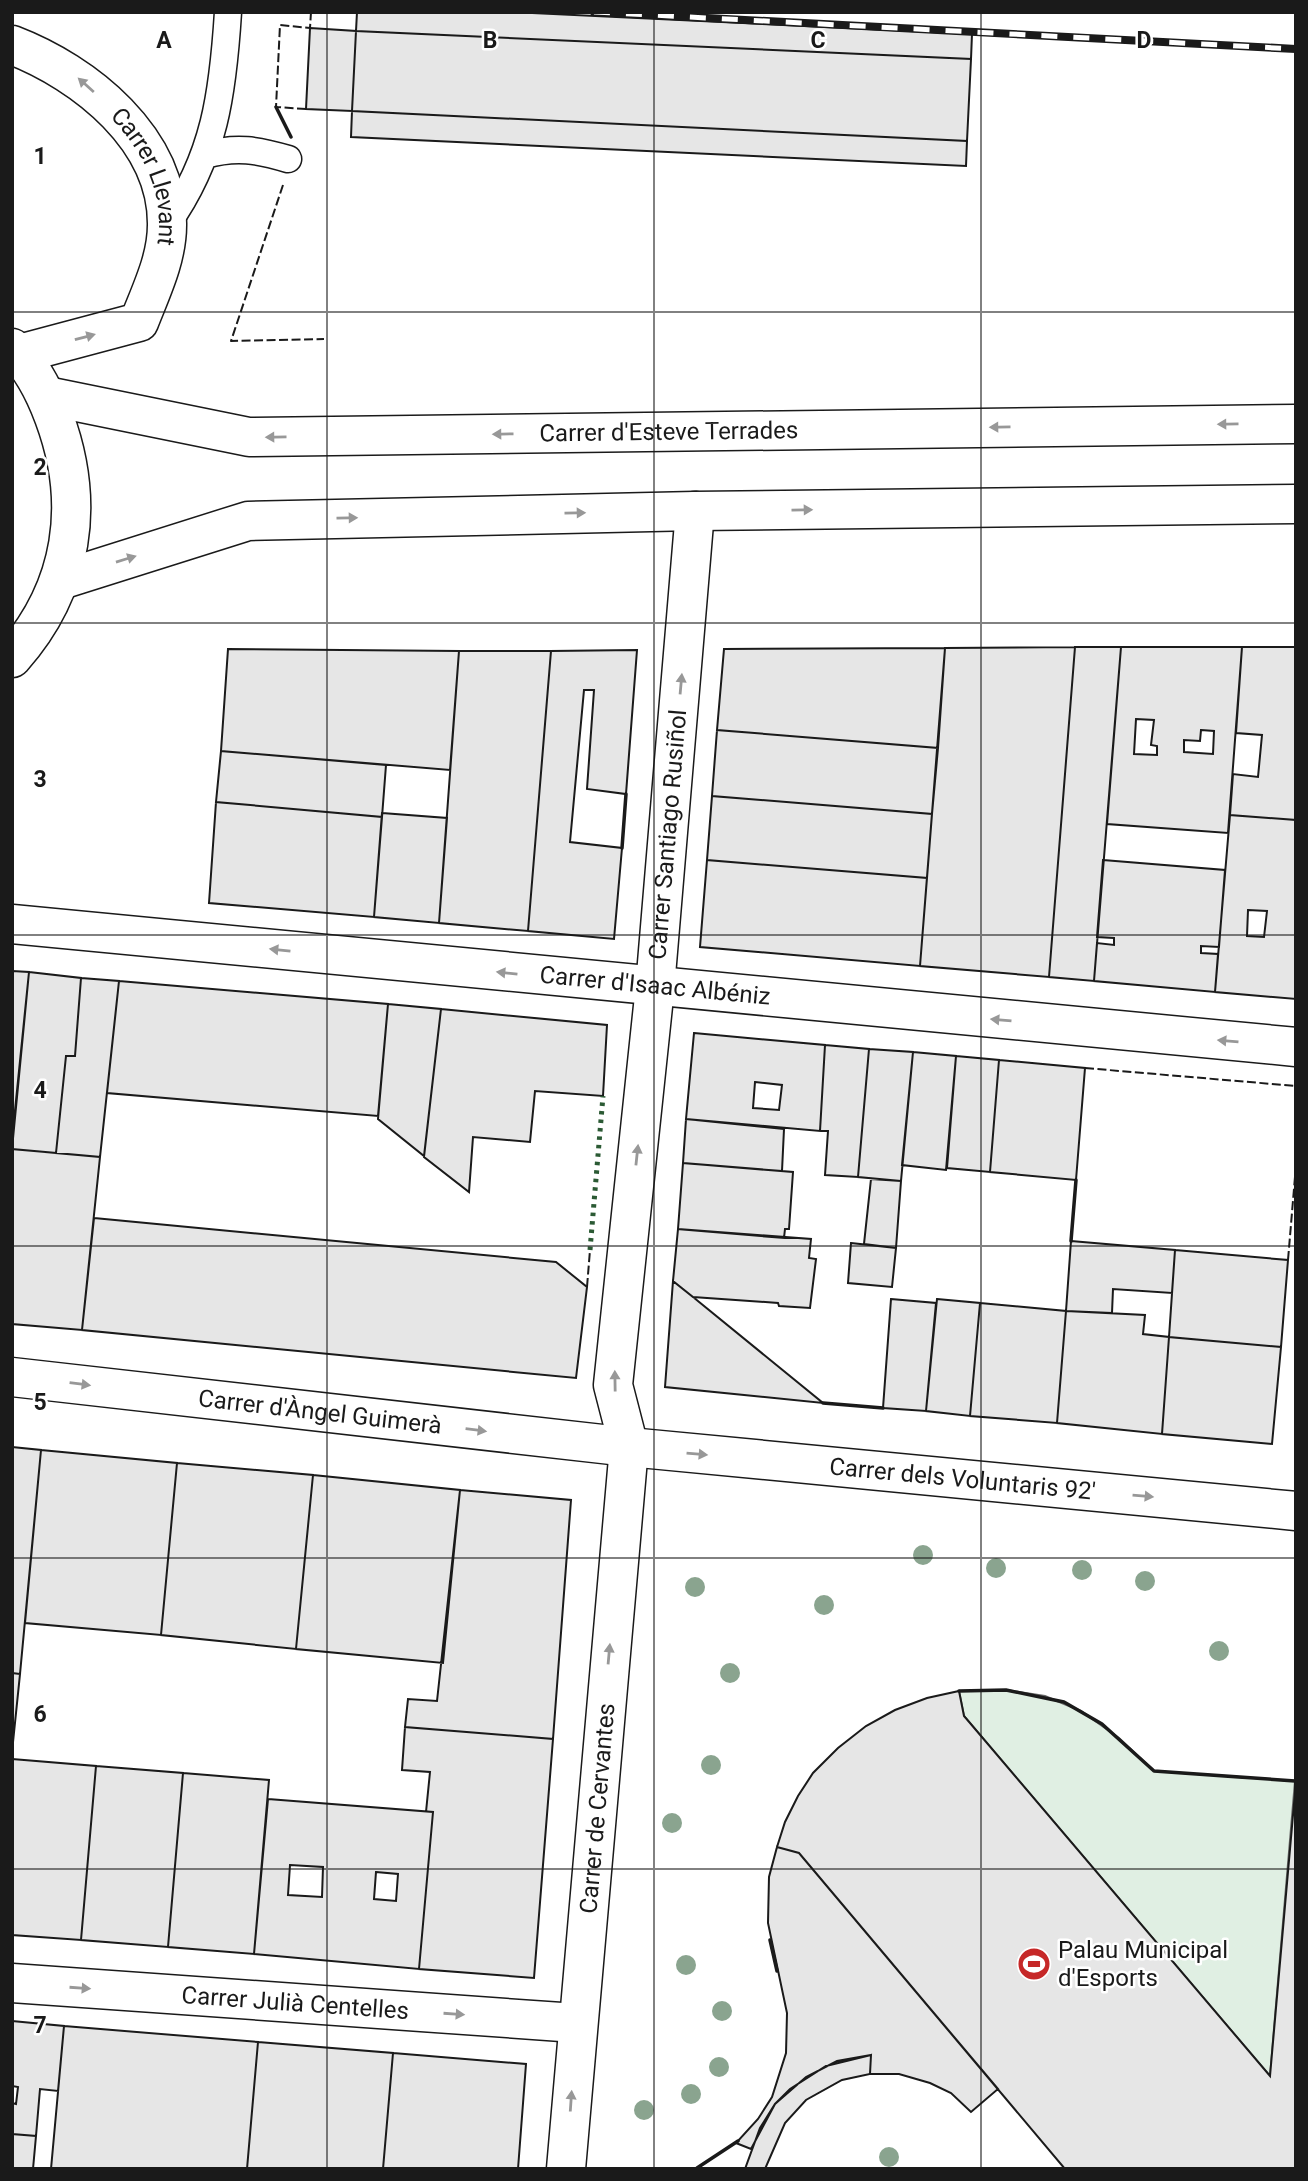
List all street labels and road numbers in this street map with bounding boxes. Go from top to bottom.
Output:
street label: Carrer Llevant [105,102,181,247]
street label: Carrer d'Esteve Terrades [539,416,798,447]
street label: Carrer Santiago Rusiñol [643,708,692,961]
street label: Carrer d'Isaac Albéniz [538,961,772,1011]
street label: Carrer d'Àngel Guimerà [197,1384,443,1440]
street label: Carrer dels Voluntaris 92' [828,1452,1097,1506]
street label: Carrer de Cervantes [574,1702,621,1915]
street label: Carrer Julià Centelles [181,1981,410,2025]

